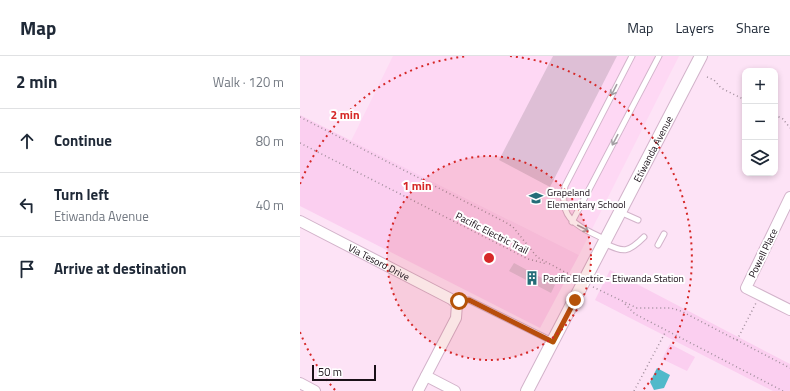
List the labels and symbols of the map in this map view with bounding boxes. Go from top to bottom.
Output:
one-way arrow [609,84,617,96]
text: 2 min [330,105,360,124]
street label: Etiwanda Avenue [629,113,676,185]
one-way arrow [610,134,618,146]
text: 1 min [402,176,432,195]
place label: Grapeland Elementary School [547,185,626,212]
school or university icon: Grapeland Elementary School [528,190,544,206]
street label: Pacific Electric Trail [453,208,531,258]
one-way arrow [577,225,589,232]
street label: Powell Place [745,226,781,280]
street label: Via Tesoro Drive [346,240,412,284]
centre of rings [482,251,496,265]
building icon: Pacific Electric - Etiwanda Station [524,270,540,286]
place label: Pacific Electric - Etiwanda Station [543,271,684,286]
route end [566,291,584,309]
route start [450,292,468,310]
scale bar [312,363,376,382]

